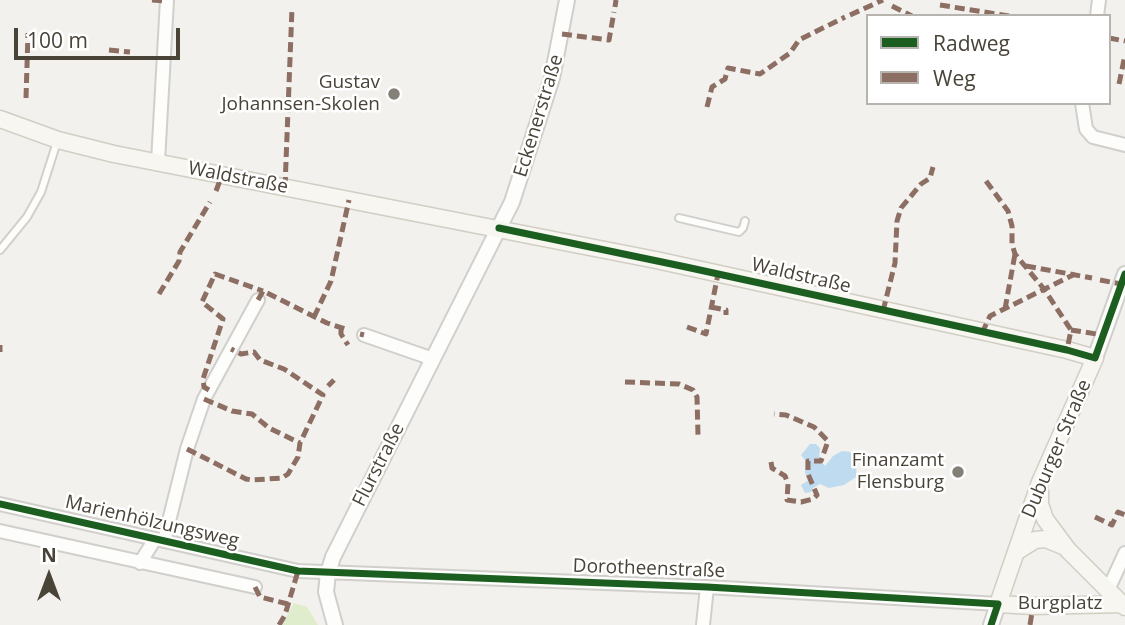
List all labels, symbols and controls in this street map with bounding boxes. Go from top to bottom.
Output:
scale bar [18,14,184,58]
legend [866,14,1111,105]
text: 100 m [27,26,88,54]
text: Radweg [933,29,1010,57]
street label: Eckenerstraße [510,52,568,180]
text: Weg [933,64,976,92]
place label: Gustav Johannsen-Skolen [222,72,380,116]
marker: Gustav Johannsen-Skolen [386,86,402,102]
street label: Waldstraße [186,157,290,199]
street label: Waldstraße [749,254,853,298]
street label: Duburger Straße [1018,376,1096,522]
street label: Flurstraße [348,419,410,511]
place label: Finanzamt Flensburg [852,450,944,494]
marker: Finanzamt Flensburg [950,464,966,480]
street label: Marienhölzungsweg [63,491,241,553]
north arrow [14,541,84,611]
text: N [41,542,57,568]
street label: Dorotheenstraße [572,555,726,583]
street label: Burgplatz [1018,593,1102,615]

